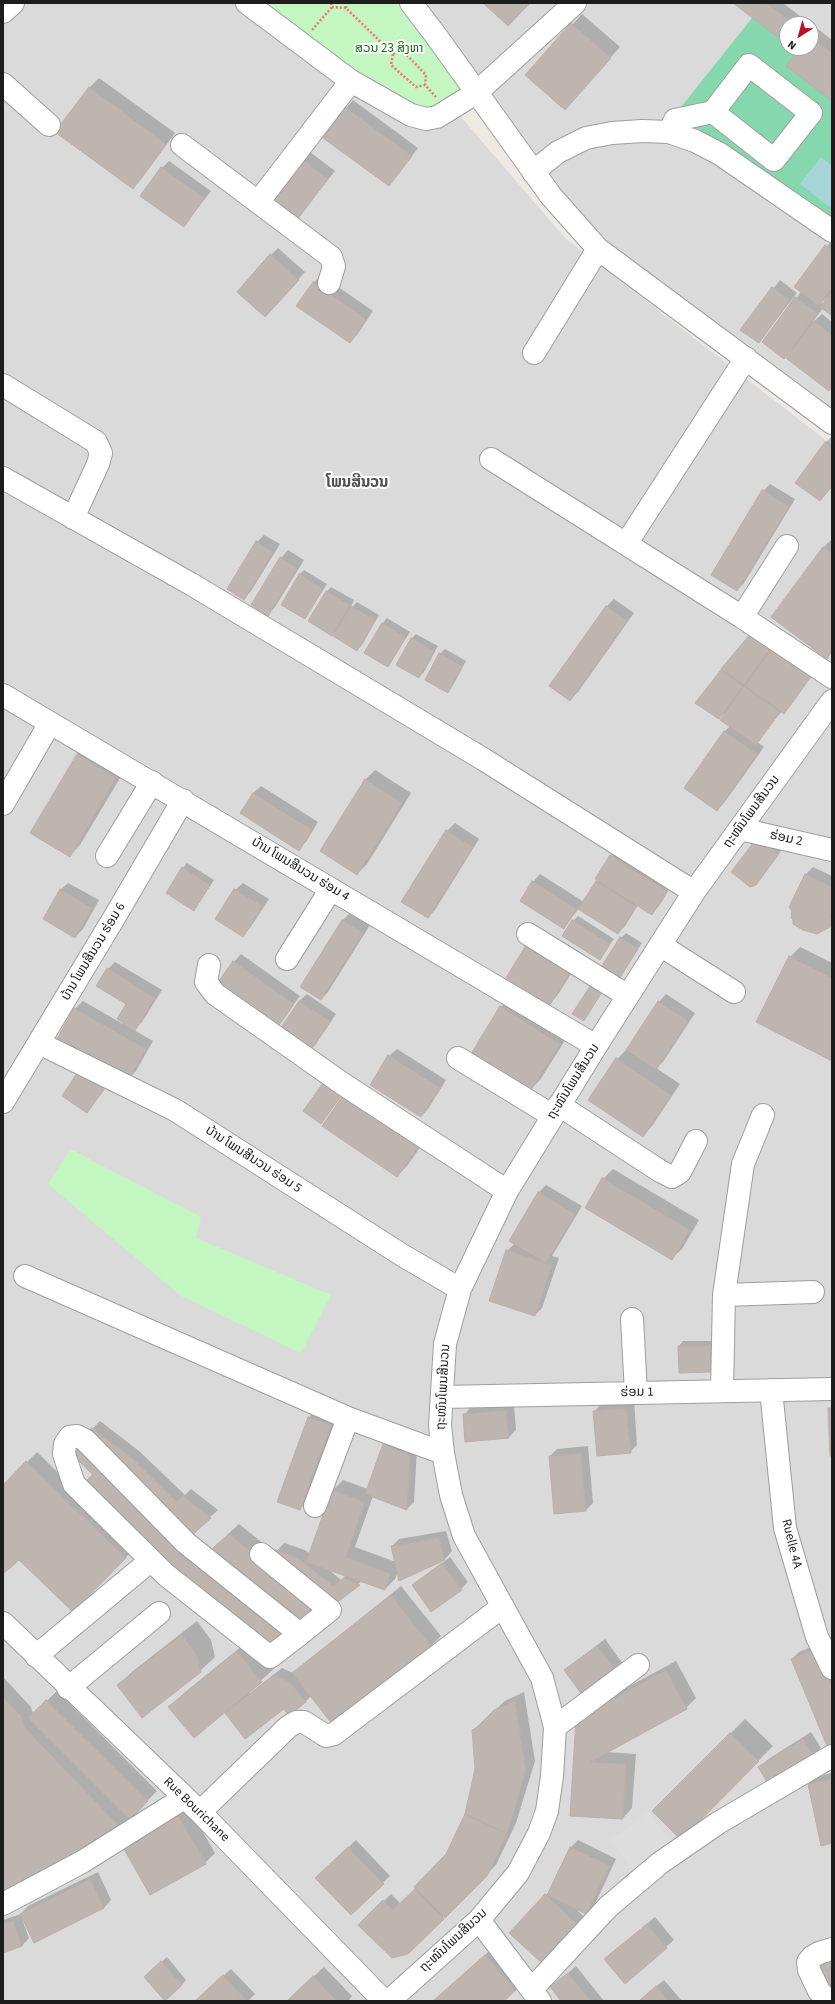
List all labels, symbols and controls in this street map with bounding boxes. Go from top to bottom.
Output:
north arrow [779,16,819,56]
text: N [785,37,800,53]
park label: ສວນ 23 ສິງຫາ [355,41,423,57]
district label: ໂພນສີນວນ [326,475,388,493]
street label: ຖະໜົນໂພນສີນວນ [720,772,784,852]
street label: ຮ່ອມ 2 [768,828,804,850]
street label: ບ້ານ ໂພນສີນວນ ຮ່ອມ 4 [248,835,352,905]
street label: ບ້ານ ໂພນສີນວນ ຮ່ອມ 6 [59,900,129,1004]
street label: ຖະໜົນໂພນສີນວນ [544,1041,604,1123]
street label: ບ້ານ ໂພນສີນວນ ຮ່ອມ 5 [202,1123,304,1197]
street label: ຖະໜົນໂພນສີນວນ [434,1343,454,1431]
street label: ຮ່ອມ 1 [620,1385,654,1401]
street label: Ruelle 4A [777,1518,805,1570]
street label: Rue Bourichane [160,1774,232,1846]
street label: ຖະໜົນໂພນສີນວນ [417,1906,491,1976]

